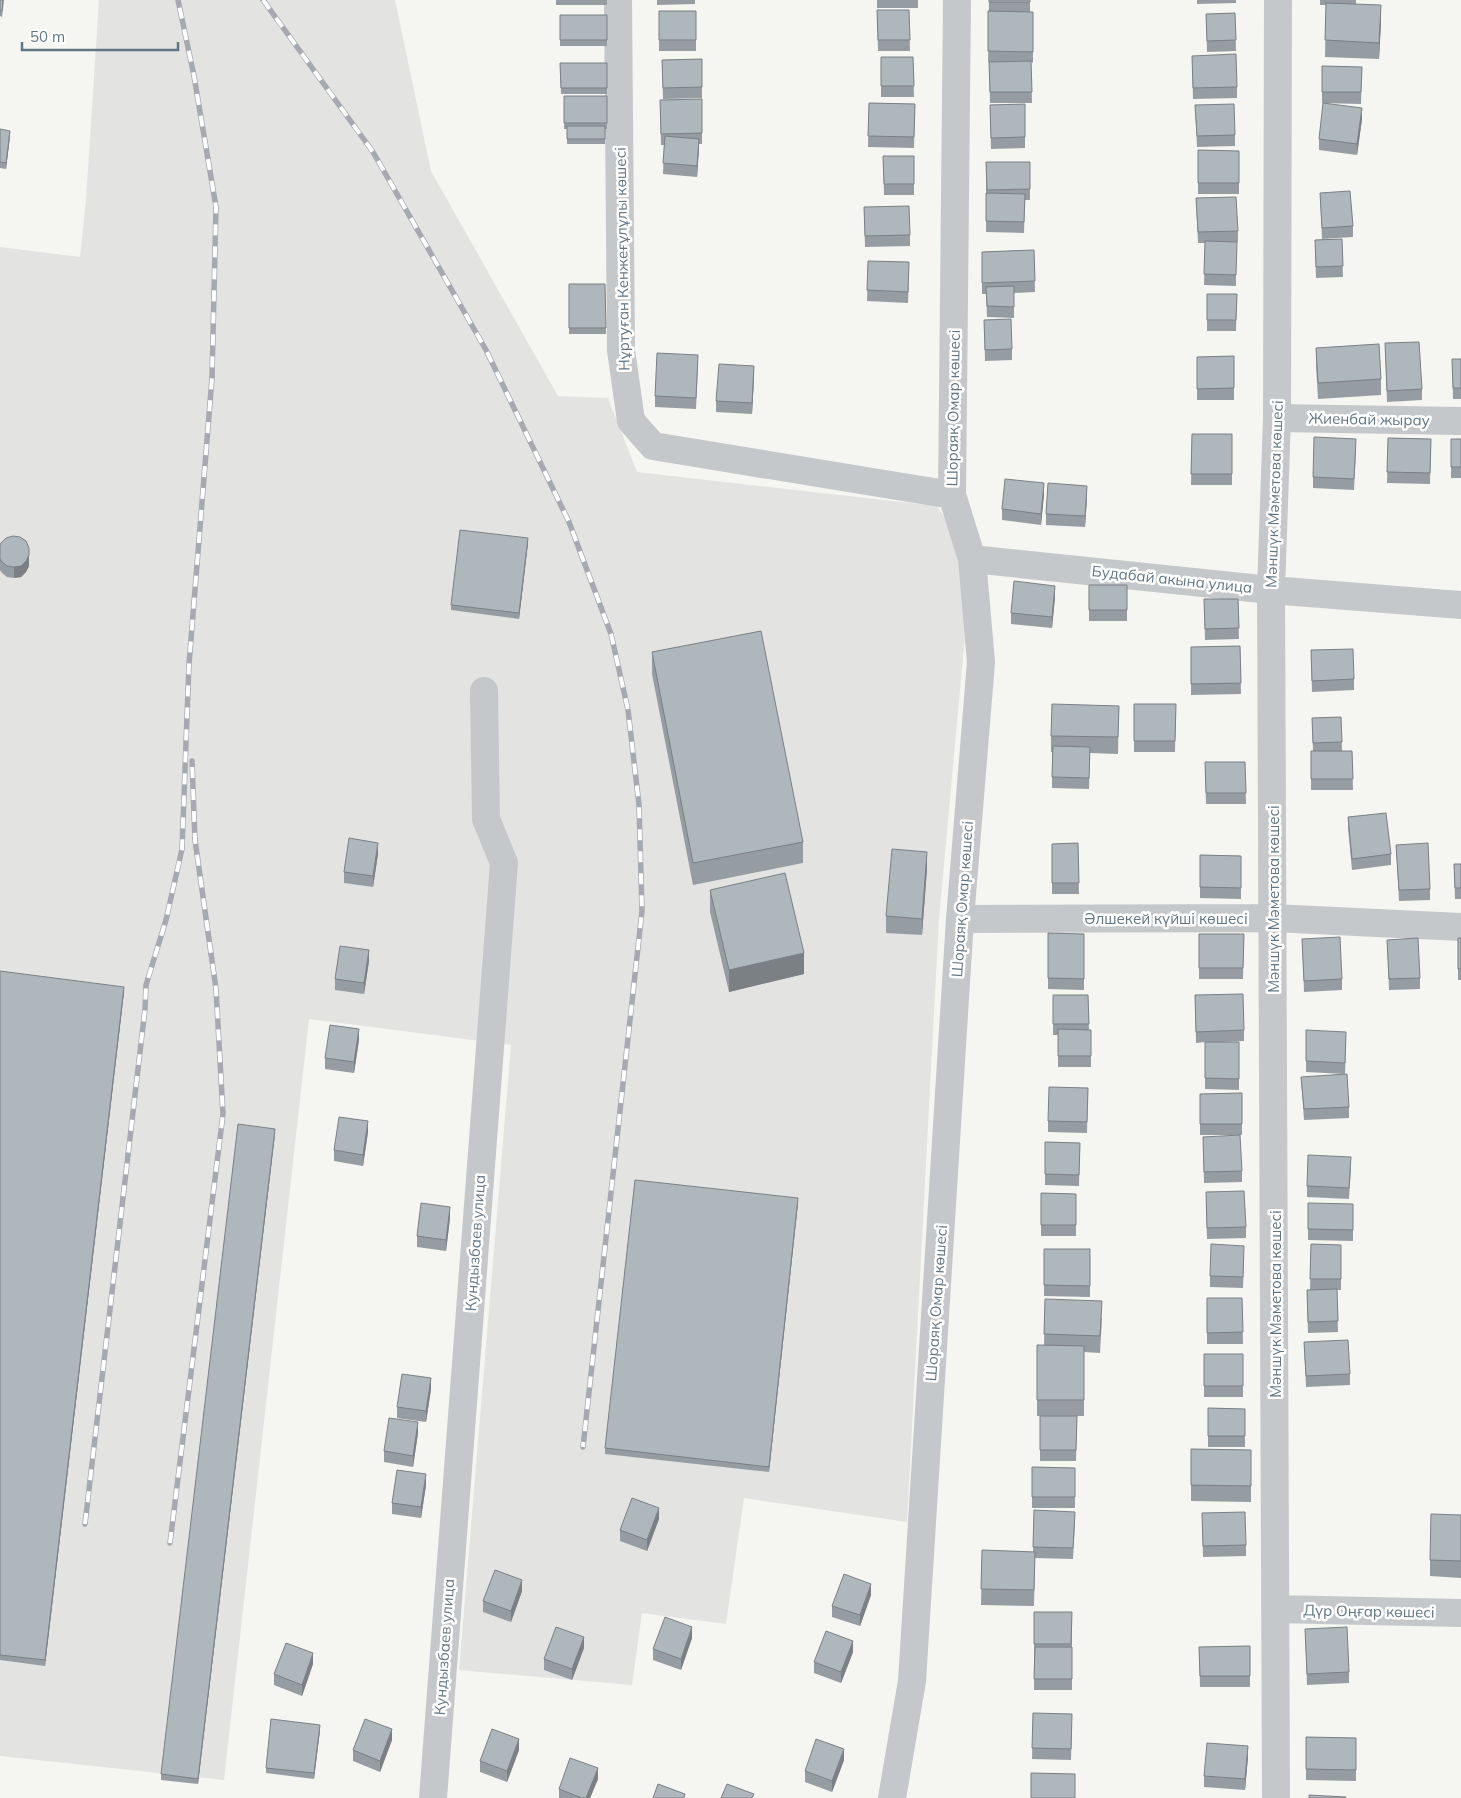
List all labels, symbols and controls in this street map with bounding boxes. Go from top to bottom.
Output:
scale bar [22,20,179,52]
text: 50 m [30,27,65,46]
street label: Нұртуған Кенжеғұлұлы көшесі [611,147,633,371]
street label: Шораяқ Омар көшесі [942,330,964,486]
street label: Мәншүк Мәметова көшесі [1261,400,1287,588]
street label: Жиенбай жырау [1308,408,1430,430]
street label: Будабай акына улица [1091,561,1253,597]
street label: Мәншүк Мәметова көшесі [1264,805,1283,993]
street label: Шораяқ Омар көшесі [947,820,977,978]
street label: Әлшекей күйші көшесі [1084,909,1248,928]
street label: Кундызбаев улица [461,1174,489,1312]
street label: Мәншүк Мәметова көшесі [1266,1210,1285,1398]
street label: Шораяқ Омар көшесі [921,1224,951,1382]
street label: Кундызбаев улица [430,1578,458,1716]
street label: Дүр Оңғар көшесі [1303,1600,1435,1622]

